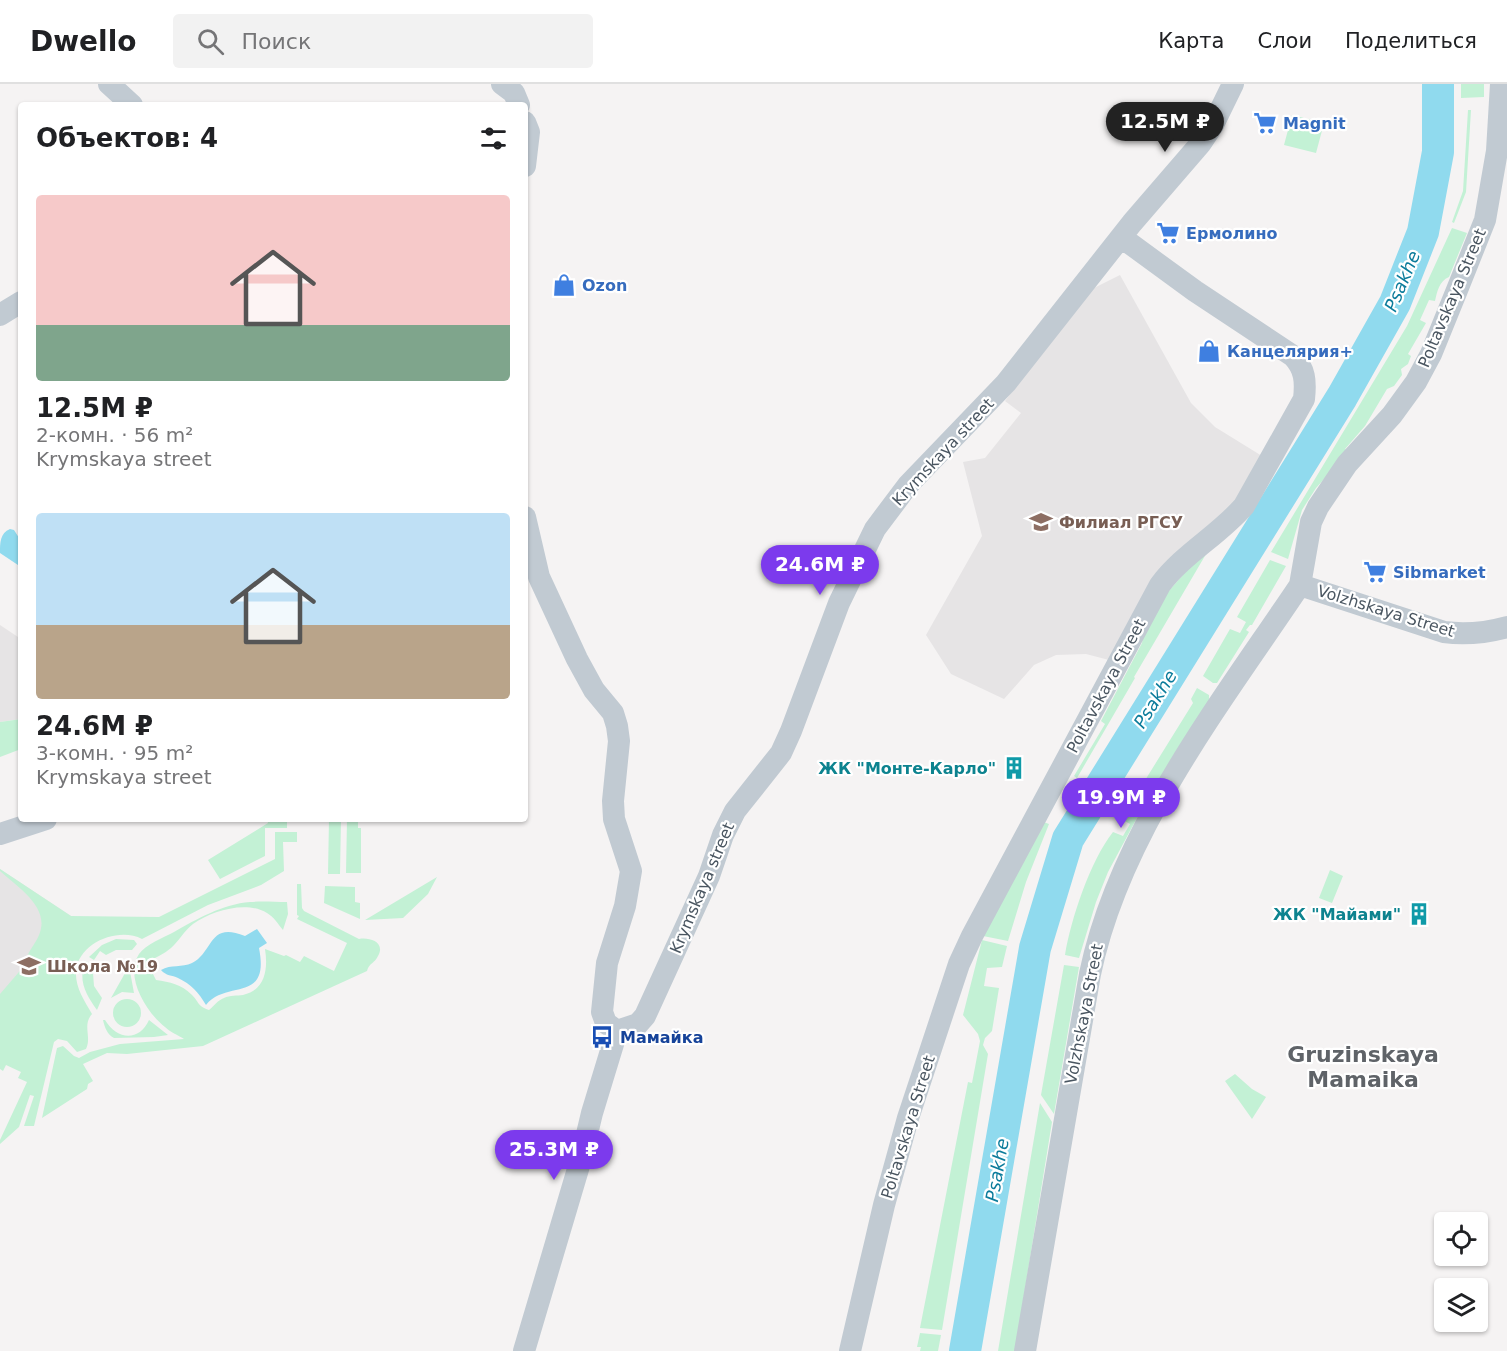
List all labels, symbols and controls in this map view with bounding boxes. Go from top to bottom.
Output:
search box [173,14,593,68]
text: Dwello [30,25,137,58]
icon: search [194,25,227,58]
text: Поиск [242,29,311,54]
text: Карта [1158,29,1224,53]
text: Слои [1257,29,1312,53]
text: Поделиться [1345,29,1477,53]
pin: 12.5M ₽ [1110,102,1220,153]
text: 12.5M ₽ [1120,109,1210,133]
supermarket icon: Magnit [1252,110,1278,136]
place label: Magnit [1283,114,1346,133]
icon: filters [477,122,510,155]
text: Объектов: 4 [36,123,218,153]
supermarket icon: Ермолино [1155,220,1181,246]
place label: Ермолино [1186,224,1277,243]
street label: Poltavskaya Street [1414,226,1490,370]
icon: home [219,234,327,342]
water label: Psakhe [1380,247,1424,315]
shop icon: Ozon [551,272,577,298]
place label: Ozon [582,276,627,295]
shop icon: Канцелярия+ [1196,338,1222,364]
place label: Канцелярия+ [1227,342,1353,361]
text: 12.5M ₽ [36,393,153,423]
street label: Krymskaya street [888,394,998,510]
text: 2-комн. · 56 m² [36,423,193,447]
text: Krymskaya street [36,447,212,471]
school or university icon: Филиал РГСУ [1028,509,1054,535]
place label: Филиал РГСУ [1059,513,1183,532]
pin: 24.6M ₽ [765,545,875,596]
icon: home [219,552,327,660]
text: 24.6M ₽ [775,552,865,576]
supermarket icon: Sibmarket [1362,559,1388,585]
place label: Sibmarket [1393,563,1486,582]
street label: Volzhskaya Street [1315,581,1457,641]
street label: Poltavskaya Street [1063,616,1149,756]
water label: Psakhe [1129,666,1181,732]
text: 24.6M ₽ [36,711,153,741]
text: 3-комн. · 95 m² [36,741,193,765]
building icon: ЖК "Монте-Карло" [1001,755,1027,781]
place label: ЖК "Монте-Карло" [818,759,996,778]
text: Krymskaya street [36,765,212,789]
pin: 19.9M ₽ [1066,778,1176,829]
text: 19.9M ₽ [1076,785,1166,809]
street label: Krymskaya street [666,820,738,956]
building icon: ЖК "Майами" [1406,901,1432,927]
place label: ЖК "Майами" [1273,905,1401,924]
street label: Volzhskaya Street [1061,942,1107,1086]
school or university icon: Школа №19 [16,953,42,979]
place label: Школа №19 [47,957,158,976]
bus stop icon: Мамайка [589,1024,615,1050]
place label: Мамайка [620,1028,703,1047]
district label: Gruzinskaya Mamaika [1287,1042,1439,1092]
street label: Poltavskaya Street [877,1053,939,1201]
pin: 25.3M ₽ [499,1130,609,1181]
text: 25.3M ₽ [509,1137,599,1161]
water label: Psakhe [981,1137,1013,1203]
map controls [1434,1212,1488,1332]
button: locate [1434,1212,1488,1266]
button: layers [1434,1278,1488,1332]

